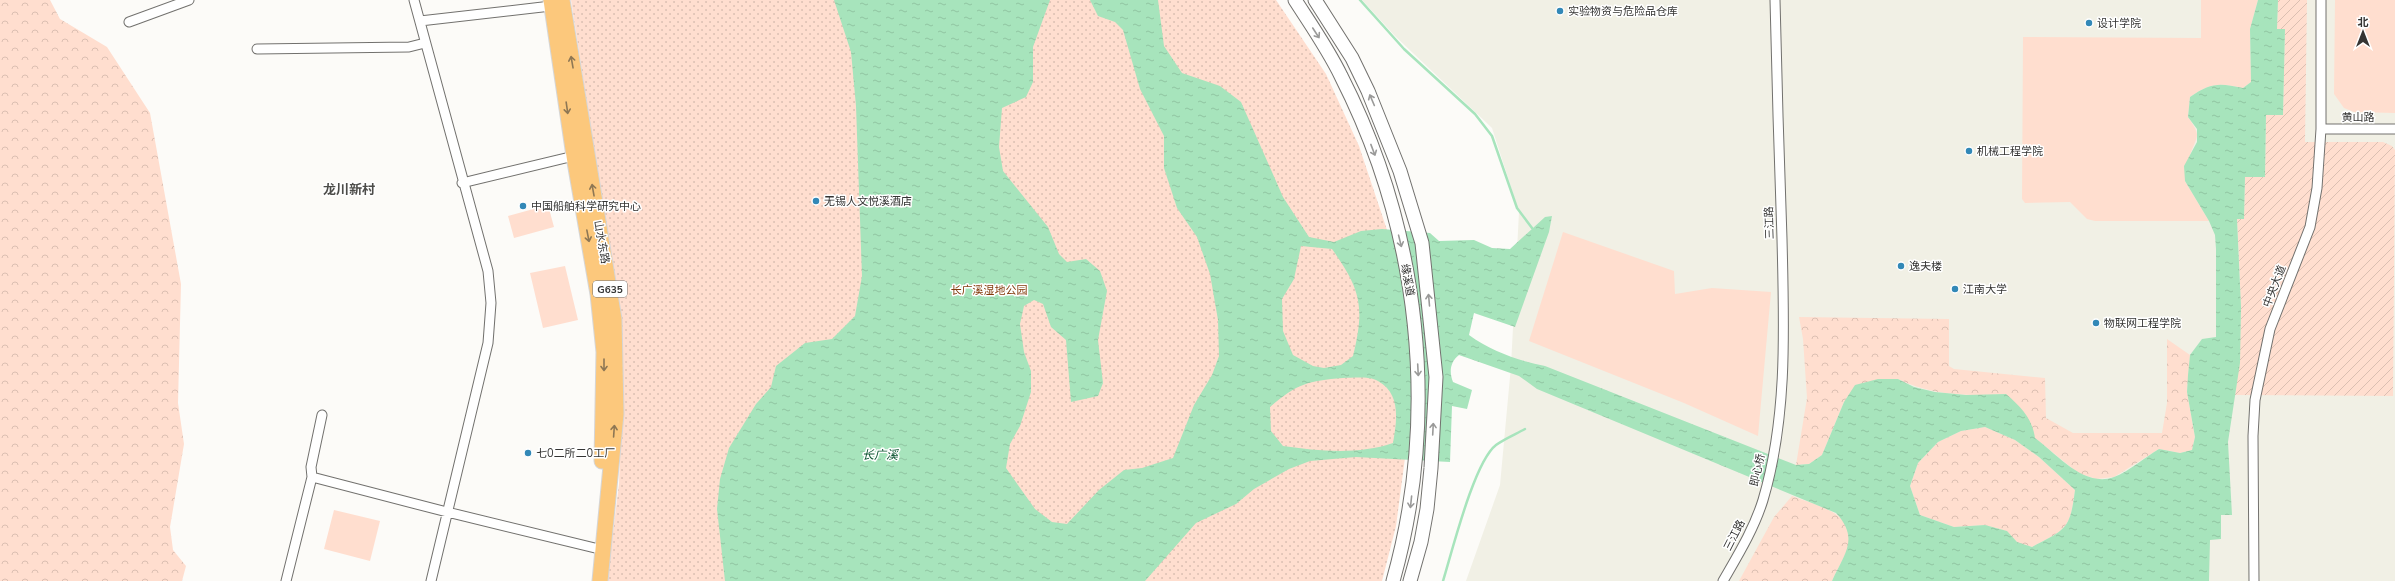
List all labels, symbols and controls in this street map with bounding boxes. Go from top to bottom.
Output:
place label: 实验物资与危险品仓库 [1568,4,1678,19]
marker: 实验物资与危险品仓库 [1555,6,1565,16]
north arrow [2343,12,2383,52]
text: 北 [2358,15,2369,30]
place label: 设计学院 [2097,16,2141,31]
marker: 设计学院 [2084,18,2094,28]
one-way arrow [1313,27,1321,39]
one-way arrow [568,56,576,69]
one-way arrow [1368,94,1375,106]
one-way arrow [563,101,571,114]
street label: 黄山路 [2342,110,2375,125]
one-way arrow [1369,143,1377,155]
place label: 机械工程学院 [1977,144,2043,159]
marker: 机械工程学院 [1964,146,1974,156]
district label: 龙川新村 [323,181,375,199]
one-way arrow [589,184,597,197]
place label: 无锡人文悦溪酒店 [824,194,912,209]
marker: 无锡人文悦溪酒店 [811,196,821,206]
place label: 中国船舶科学研究中心 [531,199,641,214]
marker: 中国船舶科学研究中心 [518,201,528,211]
street label: 三江路 [1761,206,1778,240]
street label: 山水东路 [590,219,613,265]
one-way arrow [585,229,593,242]
one-way arrow [1397,234,1404,247]
place label: 逸夫楼 [1909,259,1942,274]
marker: 逸夫楼 [1896,261,1906,271]
street label: 缘溪道 [1397,263,1418,298]
street label: 中央大道 [2260,263,2289,309]
road number: G635 [593,281,627,297]
place label: 江南大学 [1963,282,2007,297]
park label: 长广溪湿地公园 [951,283,1028,298]
marker: 江南大学 [1950,284,1960,294]
one-way arrow [1425,294,1433,307]
place label: 物联网工程学院 [2104,316,2181,331]
marker: 物联网工程学院 [2091,318,2101,328]
one-way arrow [600,358,608,371]
one-way arrow [1414,363,1422,376]
one-way arrow [1430,423,1437,436]
one-way arrow [611,425,618,438]
place label: 七0二所二0工厂 [536,446,615,461]
water label: 长广溪 [862,447,900,463]
marker: 七0二所二0工厂 [523,448,533,458]
street label: 即心桥 [1746,452,1769,488]
one-way arrow [1407,495,1415,508]
street label: 三江路 [1720,517,1749,553]

